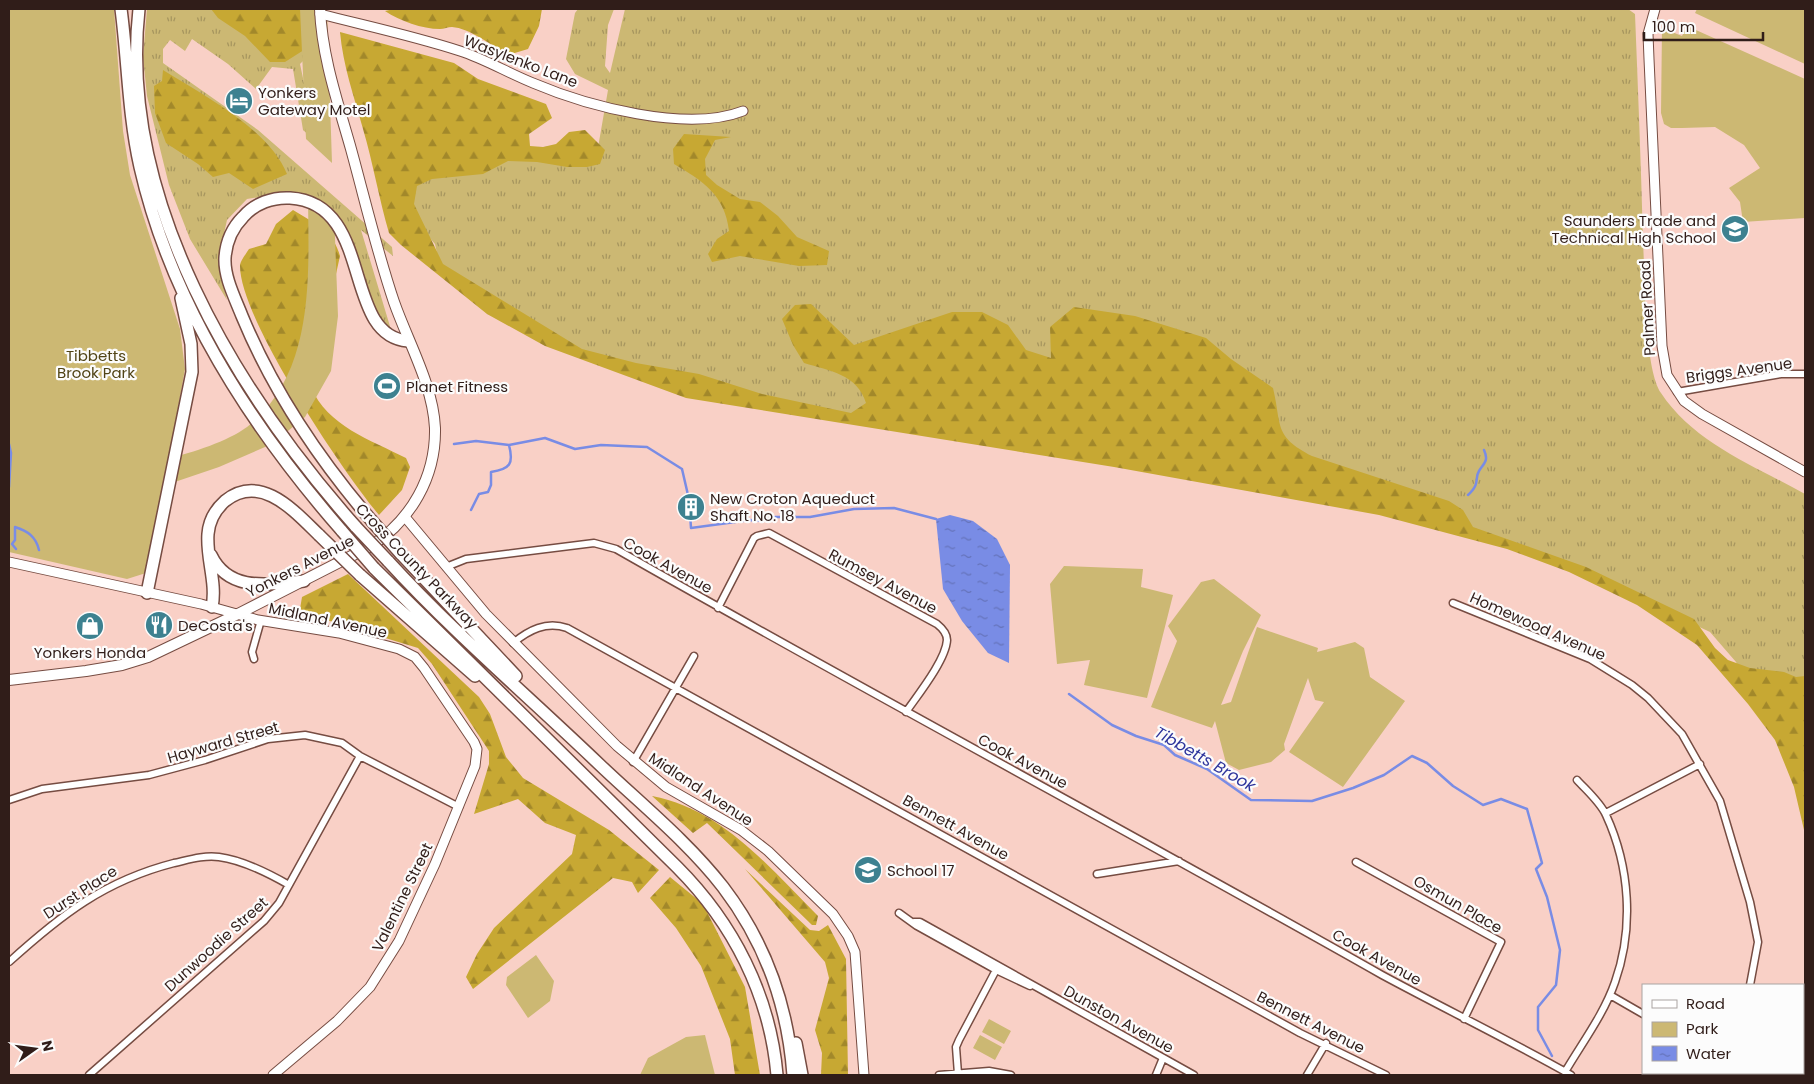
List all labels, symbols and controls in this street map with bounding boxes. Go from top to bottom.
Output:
scale bar [1644,10,1763,42]
text: 100 m [1652,16,1695,37]
street label: Wasylenko Lane [461,30,581,92]
place label: Yonkers Gateway Motel [258,82,370,120]
hotel icon: Yonkers Gateway Motel [224,86,254,116]
place label: Saunders Trade and Technical High School [1551,210,1716,248]
school or university icon: Saunders Trade and Technical High School [1720,214,1750,244]
street label: Palmer Road [1634,260,1660,356]
park label: Tibbetts Brook Park [57,345,135,383]
street label: Briggs Avenue [1685,352,1793,388]
sports icon: Planet Fitness [372,371,402,401]
place label: Planet Fitness [406,376,508,397]
place label: New Croton Aqueduct Shaft No. 18 [710,488,875,526]
building icon: New Croton Aqueduct Shaft No. 18 [676,492,706,522]
street label: Cross County Parkway [351,498,483,634]
street label: Yonkers Avenue [242,530,358,602]
street label: Cook Avenue [620,532,716,598]
street label: Rumsey Avenue [825,544,941,618]
street label: Homewood Avenue [1467,587,1609,665]
street label: Midland Avenue [267,597,389,643]
restaurant icon: DeCosta's [144,610,174,640]
shop icon: Yonkers Honda [75,611,105,641]
place label: DeCosta's [178,615,253,636]
place label: Yonkers Honda [34,642,146,663]
street label: Hayward Street [165,716,281,768]
water label: Tibbetts Brook [1150,721,1261,798]
street label: Cook Avenue [974,729,1072,793]
street label: Midland Avenue [645,747,757,831]
street label: Bennett Avenue [899,789,1013,865]
street label: Valentine Street [367,839,437,955]
school or university icon: School 17 [853,855,883,885]
street label: Durst Place [39,860,121,924]
place label: School 17 [887,860,954,881]
street label: Osmun Place [1410,870,1506,938]
street label: Dunwoodie Street [160,892,272,996]
street label: Cook Avenue [1329,924,1425,990]
street label: Dunston Avenue [1060,980,1178,1058]
legend [1642,984,1804,1074]
street label: Bennett Avenue [1254,986,1368,1058]
text: Road [1686,993,1725,1014]
text: Park [1686,1018,1718,1039]
north arrow [10,1024,60,1074]
text: N [37,1038,59,1053]
text: Water [1686,1043,1732,1064]

